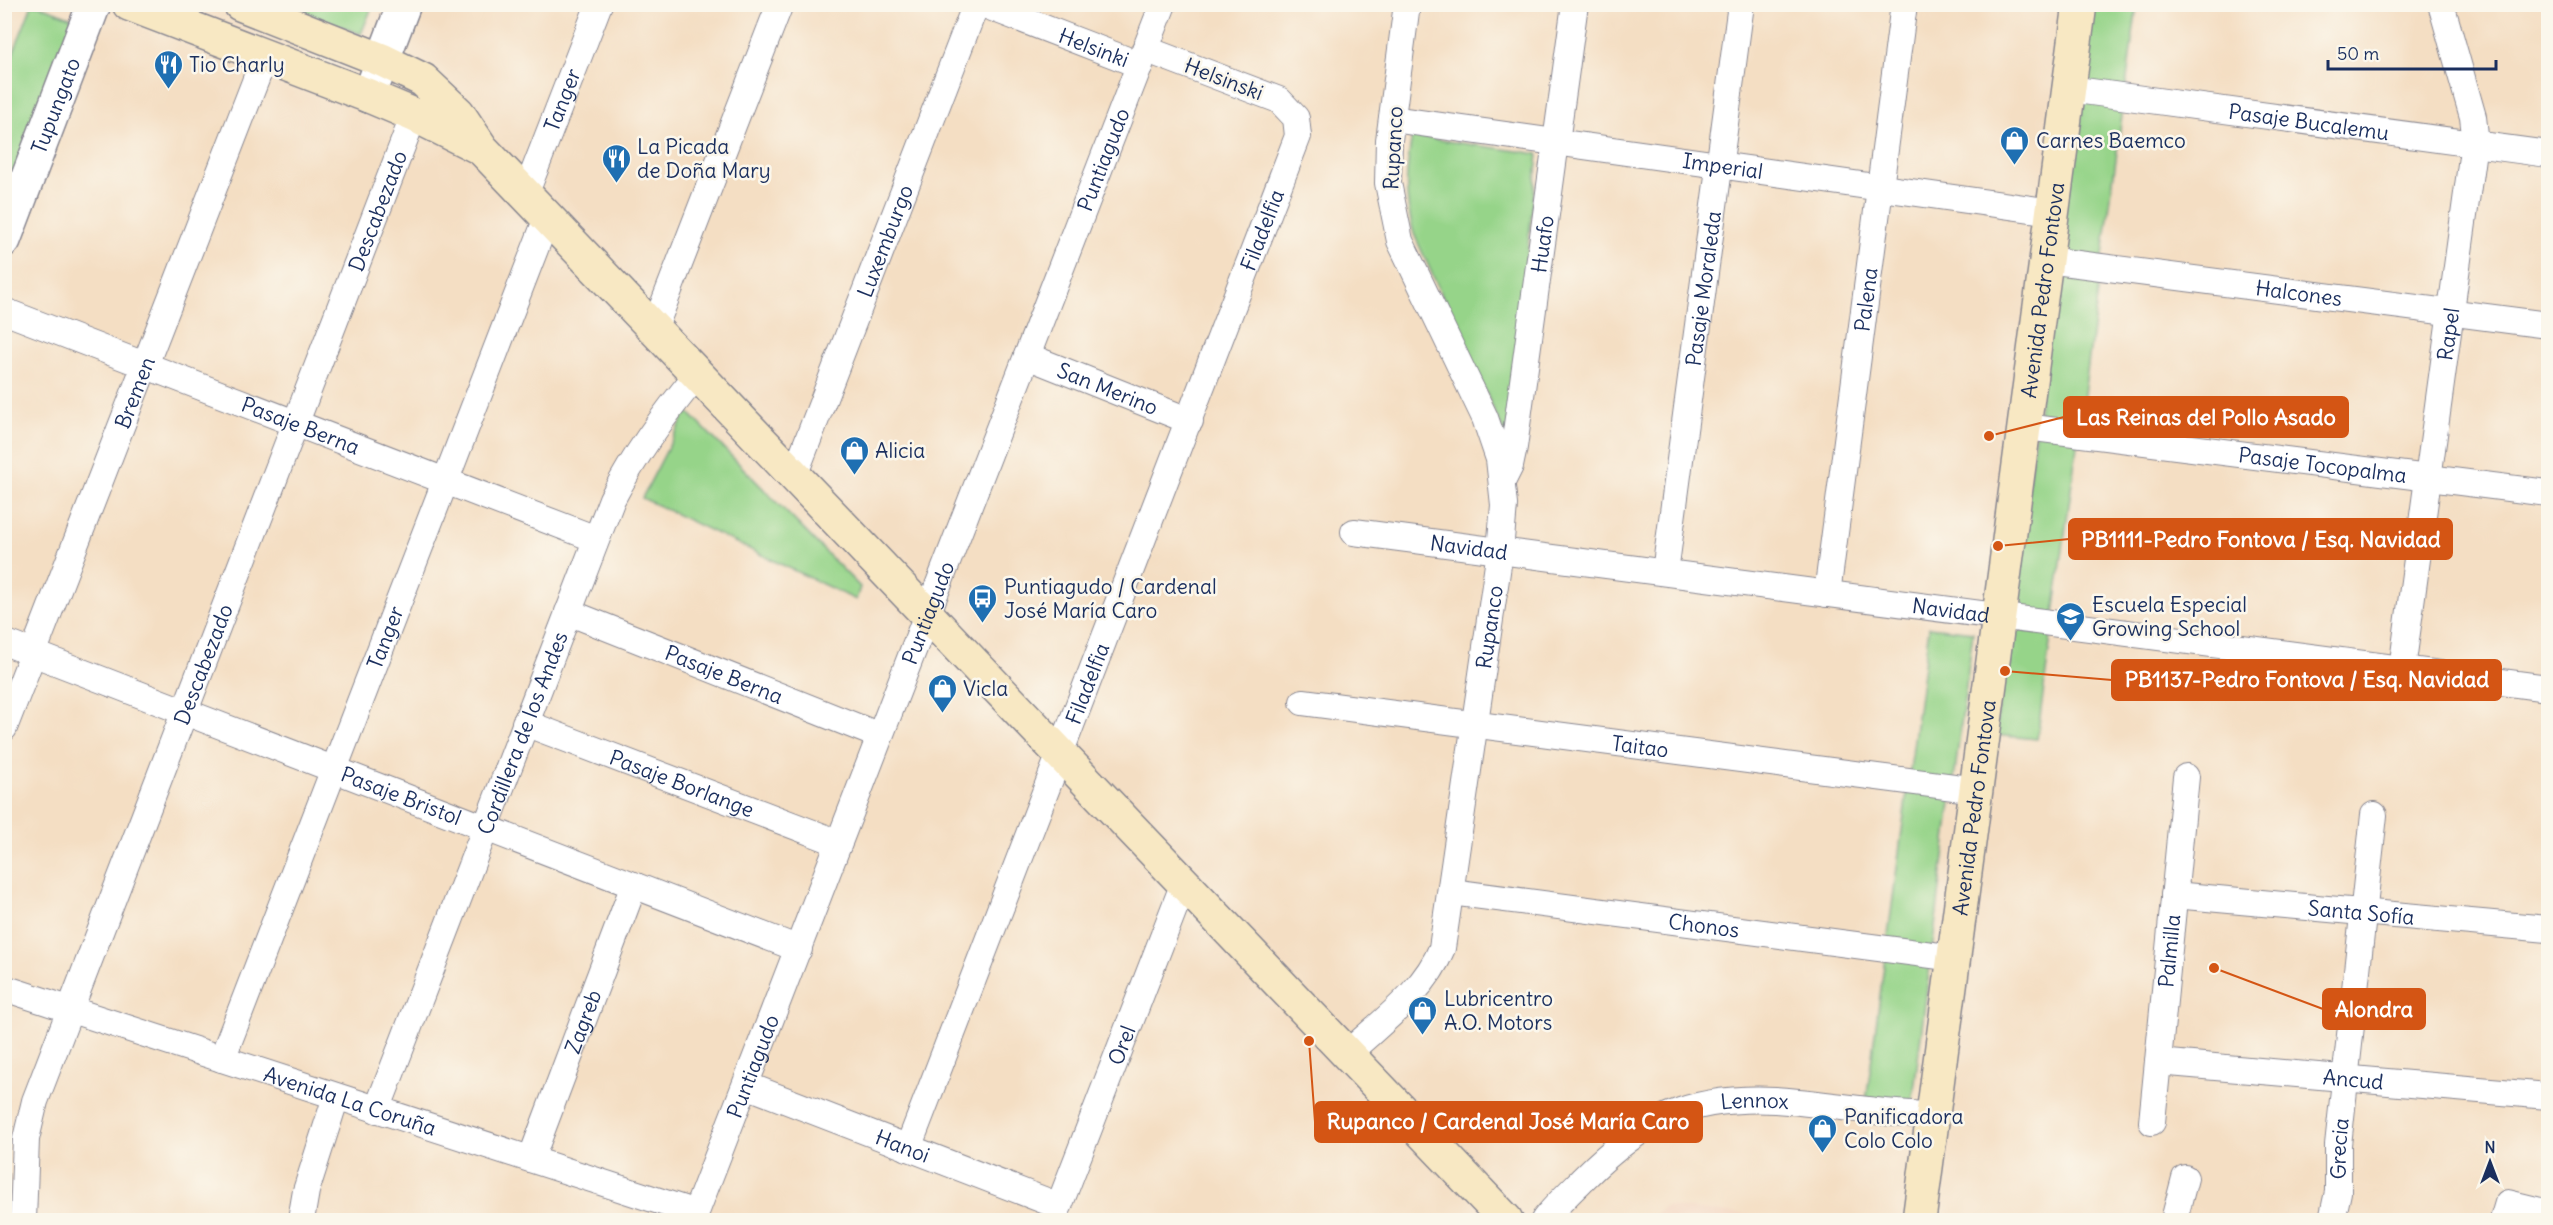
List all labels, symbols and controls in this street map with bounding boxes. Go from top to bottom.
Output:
street label: Helsinki [1055,22,1133,73]
scale bar [2328,33,2496,71]
text: 50 m [2337,42,2379,65]
restaurant icon: Tio Charly [152,48,184,90]
place label: Tio Charly [189,51,285,78]
street label: Helsinski [1181,52,1267,106]
street label: Tupungato [25,54,86,157]
street label: Tanger [537,64,586,135]
street label: Pasaje Bucalemu [2227,97,2391,146]
street label: Puntiagudo [1071,104,1135,215]
street label: Rupanco [1377,105,1409,191]
shop icon: Carnes Baemco [1999,124,2031,166]
place label: Carnes Baemco [2036,127,2186,154]
place label: La Picada de Doña Mary [637,133,771,184]
restaurant icon: La Picada de Doña Mary [600,142,632,184]
street label: Descabezado [342,146,413,275]
street label: Imperial [1681,147,1765,185]
street label: Avenida Pedro Fontova [2014,180,2070,400]
street label: Luxemburgo [851,181,919,301]
street label: Filadelfia [1234,185,1290,274]
street label: Pasaje Moraleda [1679,209,1727,368]
street label: Huafo [1525,214,1559,274]
street label: Palena [1848,266,1883,333]
street label: Halcones [2254,274,2344,312]
street label: Rapel [2431,306,2465,362]
street label: Bremen [108,353,160,432]
street label: San Merino [1053,356,1162,420]
street label: Pasaje Berna [238,390,364,460]
callout: Las Reinas del Pollo Asado [2064,397,2348,437]
text: Las Reinas del Pollo Asado [2076,403,2336,431]
shop icon: Alicia [838,434,870,476]
place label: Alicia [875,437,925,464]
street label: Pasaje Tocopalma [2237,441,2408,489]
callout: PB1111-Pedro Fontova / Esq. Navidad [2069,519,2452,559]
text: PB1111-Pedro Fontova / Esq. Navidad [2081,525,2441,553]
street label: Navidad [1429,529,1509,565]
street label: Puntiagudo [896,557,960,668]
place label: Puntiagudo / Cardenal José María Caro [1004,573,1217,624]
bus stop icon: Puntiagudo / Cardenal José María Caro [967,582,999,624]
street label: Rupanco [1469,584,1508,671]
place label: Escuela Especial Growing School [2092,591,2247,642]
street label: Navidad [1911,592,1991,628]
street label: Descabezado [167,600,238,728]
school or university icon: Escuela Especial Growing School [2055,600,2087,642]
street label: Tanger [361,602,409,673]
street label: Cordillera de los Andes [471,628,573,838]
street label: Pasaje Berna [661,639,787,710]
street label: Filadelfia [1059,639,1115,728]
callout: PB1137-Pedro Fontova / Esq. Navidad [2112,660,2501,700]
text: PB1137-Pedro Fontova / Esq. Navidad [2125,665,2489,693]
shop icon: Vicla [926,672,958,714]
place label: Vicla [963,675,1008,702]
street label: Avenida Pedro Fontova [1946,698,2001,917]
street label: Taitao [1610,729,1670,763]
street label: Pasaje Borlange [606,743,758,823]
street label: Pasaje Bristol [337,760,465,831]
street label: Santa Sofía [2307,894,2416,930]
street label: Chonos [1667,907,1741,943]
street label: Palmilla [2152,913,2186,989]
place label: Lubricentro A.O. Motors [1444,985,1553,1036]
street label: Zagreb [558,986,607,1057]
callout: Alondra [2323,989,2425,1029]
shop icon: Lubricentro A.O. Motors [1407,994,1439,1036]
text: Alondra [2335,995,2414,1023]
street label: Puntiagudo [720,1011,785,1122]
street label: Orel [1101,1022,1141,1069]
street label: Avenida La Coruña [260,1060,440,1141]
street label: Ancud [2322,1063,2385,1095]
street label: Lennox [1719,1086,1790,1115]
callout: Rupanco / Cardenal José María Caro [1315,1102,1702,1142]
place label: Panificadora Colo Colo [1844,1103,1963,1154]
text: Rupanco / Cardenal José María Caro [1327,1107,1689,1135]
shop icon: Panificadora Colo Colo [1807,1112,1839,1154]
street label: Grecia [2325,1116,2354,1180]
street label: Hanoi [872,1123,934,1168]
north arrow [2460,1132,2520,1192]
text: N [2484,1137,2496,1157]

